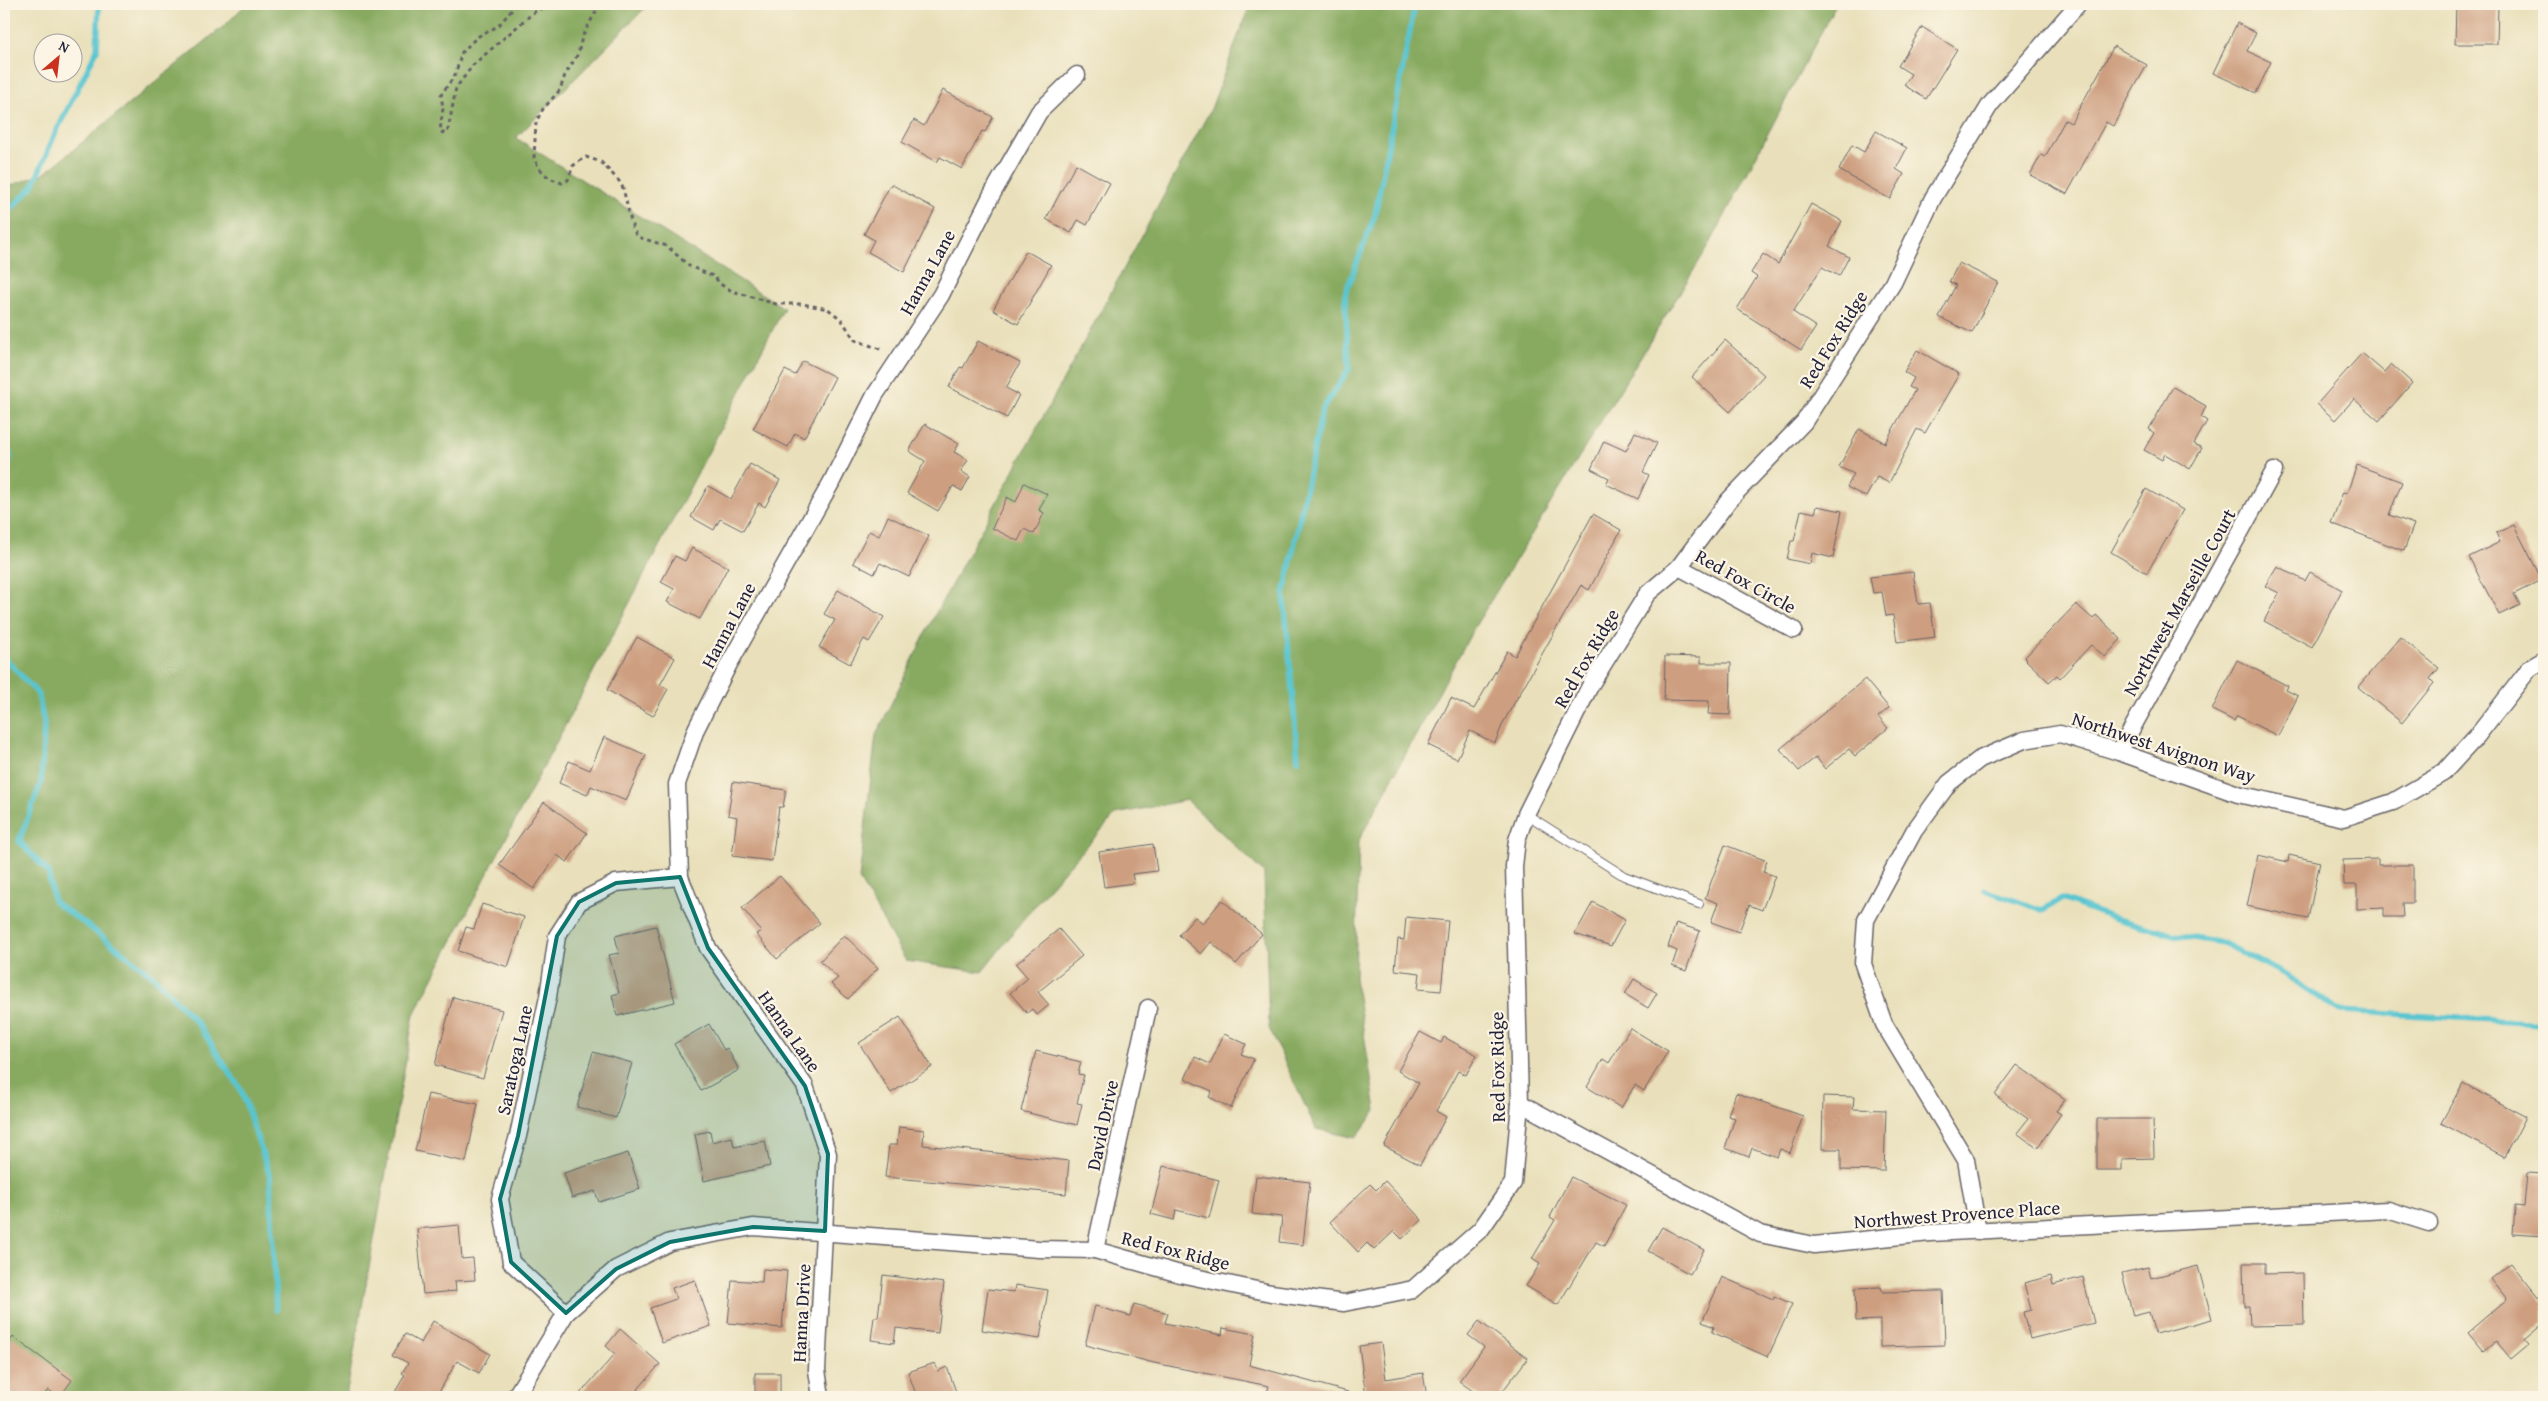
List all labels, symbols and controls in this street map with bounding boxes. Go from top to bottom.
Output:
north arrow [32,32,82,82]
text: N [55,35,73,58]
street label: Hanna Lane [892,224,962,320]
street label: Red Fox Ridge [1792,285,1874,393]
street label: Northwest Marseille Court [2116,503,2242,701]
street label: Red Fox Circle [1690,542,1802,620]
street label: Hanna Lane [694,577,762,673]
street label: Red Fox Ridge [1546,603,1626,713]
street label: Northwest Avignon Way [2069,704,2260,790]
street label: Hanna Lane [752,985,828,1078]
street label: Saratoga Lane [489,1002,539,1118]
street label: Red Fox Ridge [1482,1011,1512,1123]
street label: David Drive [1079,1077,1125,1173]
street label: Northwest Provence Place [1853,1193,2061,1235]
street label: Red Fox Ridge [1119,1223,1233,1277]
street label: Hanna Drive [784,1263,818,1363]

